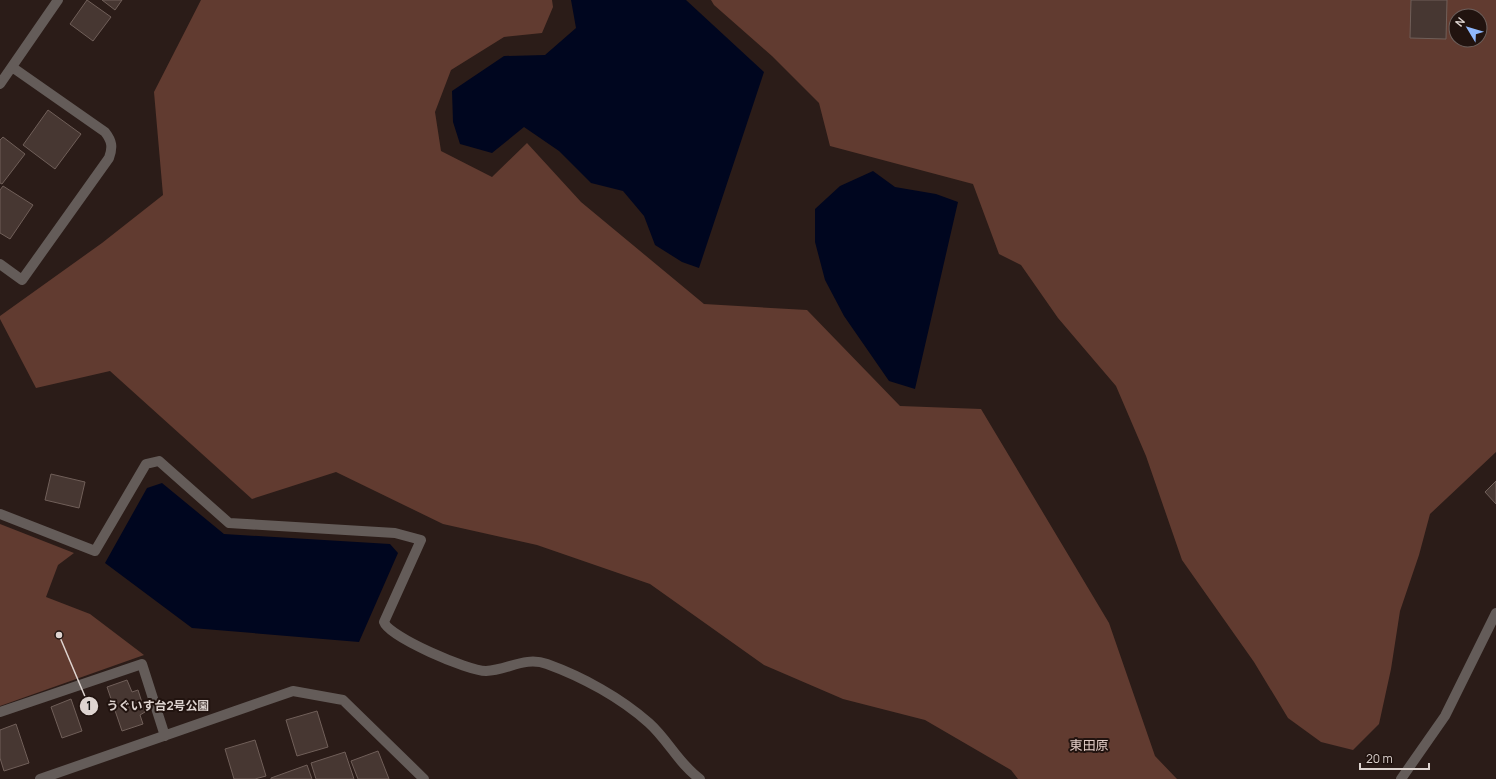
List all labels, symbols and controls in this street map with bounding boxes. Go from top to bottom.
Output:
north arrow [1448,8,1488,48]
text: N [1451,14,1468,29]
callout: うぐいす台2号公園 [79,694,218,718]
text: 1 [86,697,92,714]
text: うぐいす台2号公園 [106,697,210,714]
district label: 東田原 [1069,736,1109,754]
scale bar [1360,745,1429,771]
text: 20 m [1366,750,1393,767]

